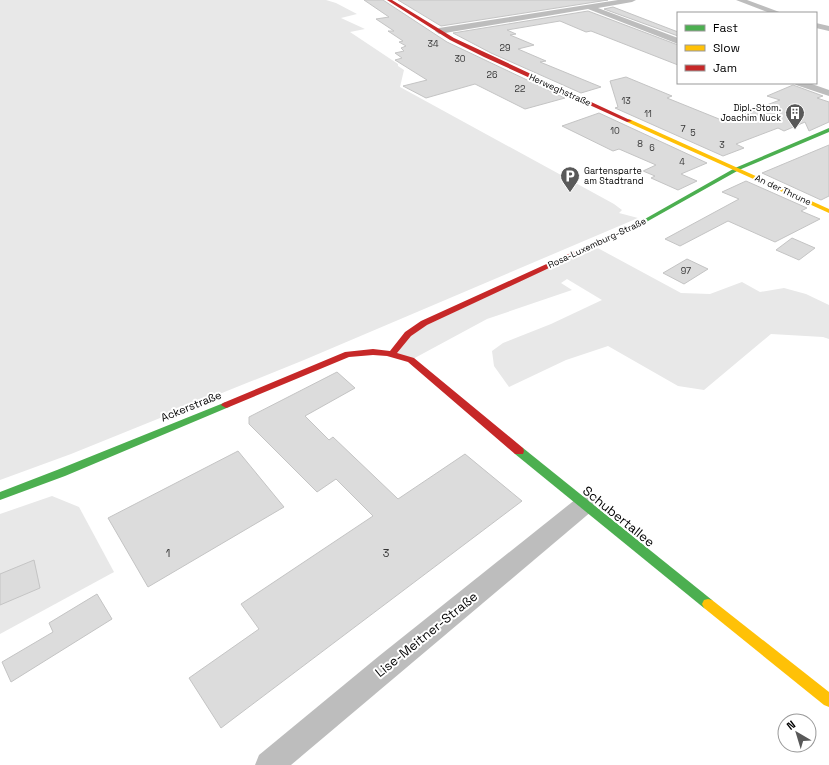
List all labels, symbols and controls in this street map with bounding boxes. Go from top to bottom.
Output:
legend [677,12,817,84]
text: Fast [713,20,738,36]
house number: 34 [427,38,439,50]
text: Slow [713,40,740,56]
house number: 29 [500,42,510,54]
house number: 30 [454,53,466,65]
text: Jam [713,60,737,76]
house number: 26 [487,69,498,81]
street label: Herweghstraße [527,71,593,109]
house number: 22 [515,83,525,95]
house number: 13 [621,95,631,107]
place label: Dipl.-Stom. Joachim Nuck [720,102,781,124]
building icon: Dipl.-Stom. Joachim Nuck [784,102,806,130]
house number: 11 [644,108,652,120]
house number: 7 [680,123,686,135]
house number: 10 [610,125,620,137]
house number: 5 [690,127,696,139]
house number: 8 [637,138,643,150]
house number: 3 [719,139,725,151]
house number: 6 [649,142,655,154]
house number: 4 [679,156,685,168]
parking icon: Gartensparte am Stadtrand [559,165,581,193]
place label: Gartensparte am Stadtrand [584,165,644,187]
street label: An der Thrune [753,172,813,208]
street label: Rosa-Luxemburg-Straße [546,215,648,271]
house number: 97 [681,265,691,277]
street label: Ackerstraße [159,387,223,425]
street label: Schubertallee [579,482,658,551]
house number: 1 [166,546,170,560]
house number: 3 [383,546,390,560]
street label: Lise-Meitner-Straße [372,588,481,681]
north arrow [777,713,817,753]
text: N [784,717,798,733]

